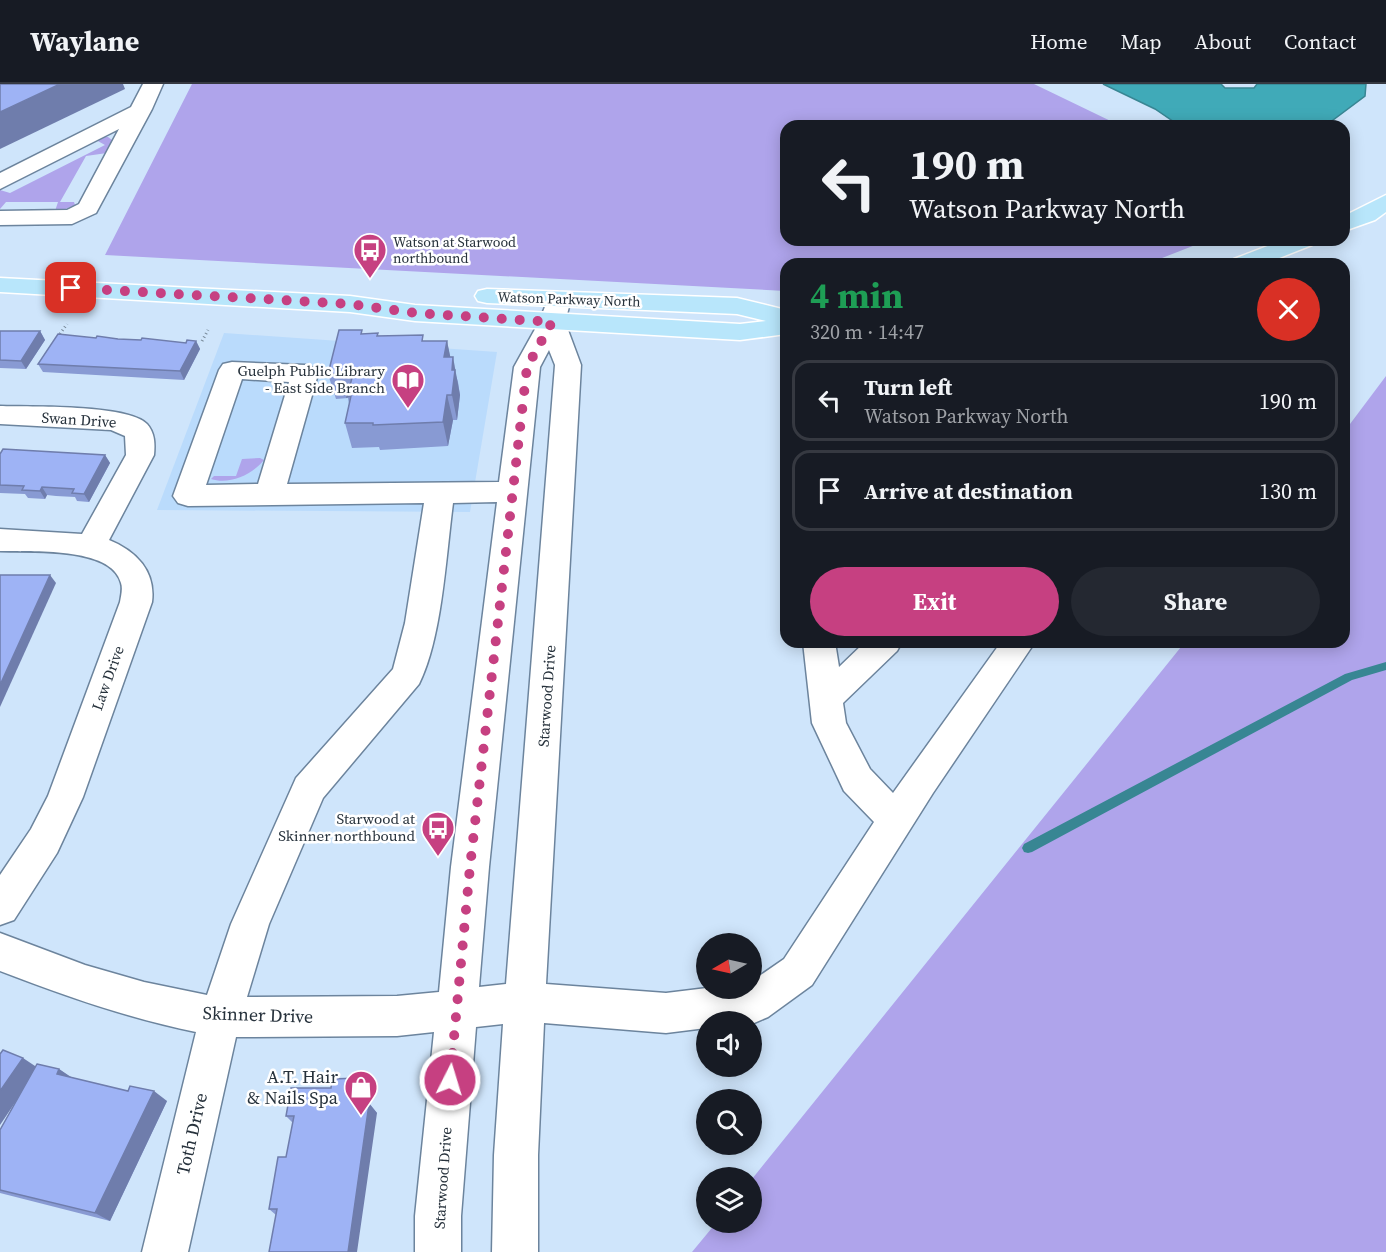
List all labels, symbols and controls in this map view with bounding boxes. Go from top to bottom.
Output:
text: Waylane [30,22,139,60]
text: Home [1030,27,1088,56]
text: Map [1121,27,1162,56]
text: About [1195,27,1251,56]
text: Contact [1284,27,1356,56]
text: 190 m [909,135,1024,193]
icon: left [810,144,888,222]
text: Watson Parkway North [909,190,1185,227]
bus stop icon: Watson at Starwood northbound [352,232,388,279]
place label: Watson at Starwood northbound [393,232,516,268]
pin [45,262,96,313]
icon: arrive [54,271,87,304]
text: 4 min [810,271,903,320]
button: close [1257,278,1320,341]
street label: Watson Parkway North [497,287,641,311]
text: 320 m · 14:47 [810,318,924,346]
place label: Guelph Public Library - East Side Branch [238,360,385,398]
library icon: Guelph Public Library - East Side Branch [390,362,426,409]
text: Turn left [864,372,952,402]
icon: left [813,384,846,417]
text: 190 m [1259,386,1317,416]
text: Watson Parkway North [864,402,1069,430]
street label: Swan Drive [41,406,117,433]
icon: arrive [813,474,846,507]
text: Arrive at destination [864,476,1073,506]
text: 130 m [1259,476,1317,506]
button: Exit [810,567,1059,636]
button: Share [1071,567,1320,636]
street label: Law Drive [86,642,129,713]
street label: Starwood Drive [532,644,561,748]
place label: Starwood at Skinner northbound [278,808,415,846]
bus stop icon: Starwood at Skinner northbound [420,810,456,857]
north arrow [696,933,762,999]
map controls [696,933,762,1233]
street label: Skinner Drive [202,1000,314,1029]
button: sound [696,1011,762,1077]
position arrow [418,1048,482,1112]
place label: A.T. Hair & Nails Spa [247,1064,339,1110]
shop icon: A.T. Hair & Nails Spa [343,1069,379,1116]
button: search [696,1089,762,1155]
street label: Toth Drive [170,1090,213,1177]
street label: Starwood Drive [428,1126,457,1230]
button: layers [696,1167,762,1233]

